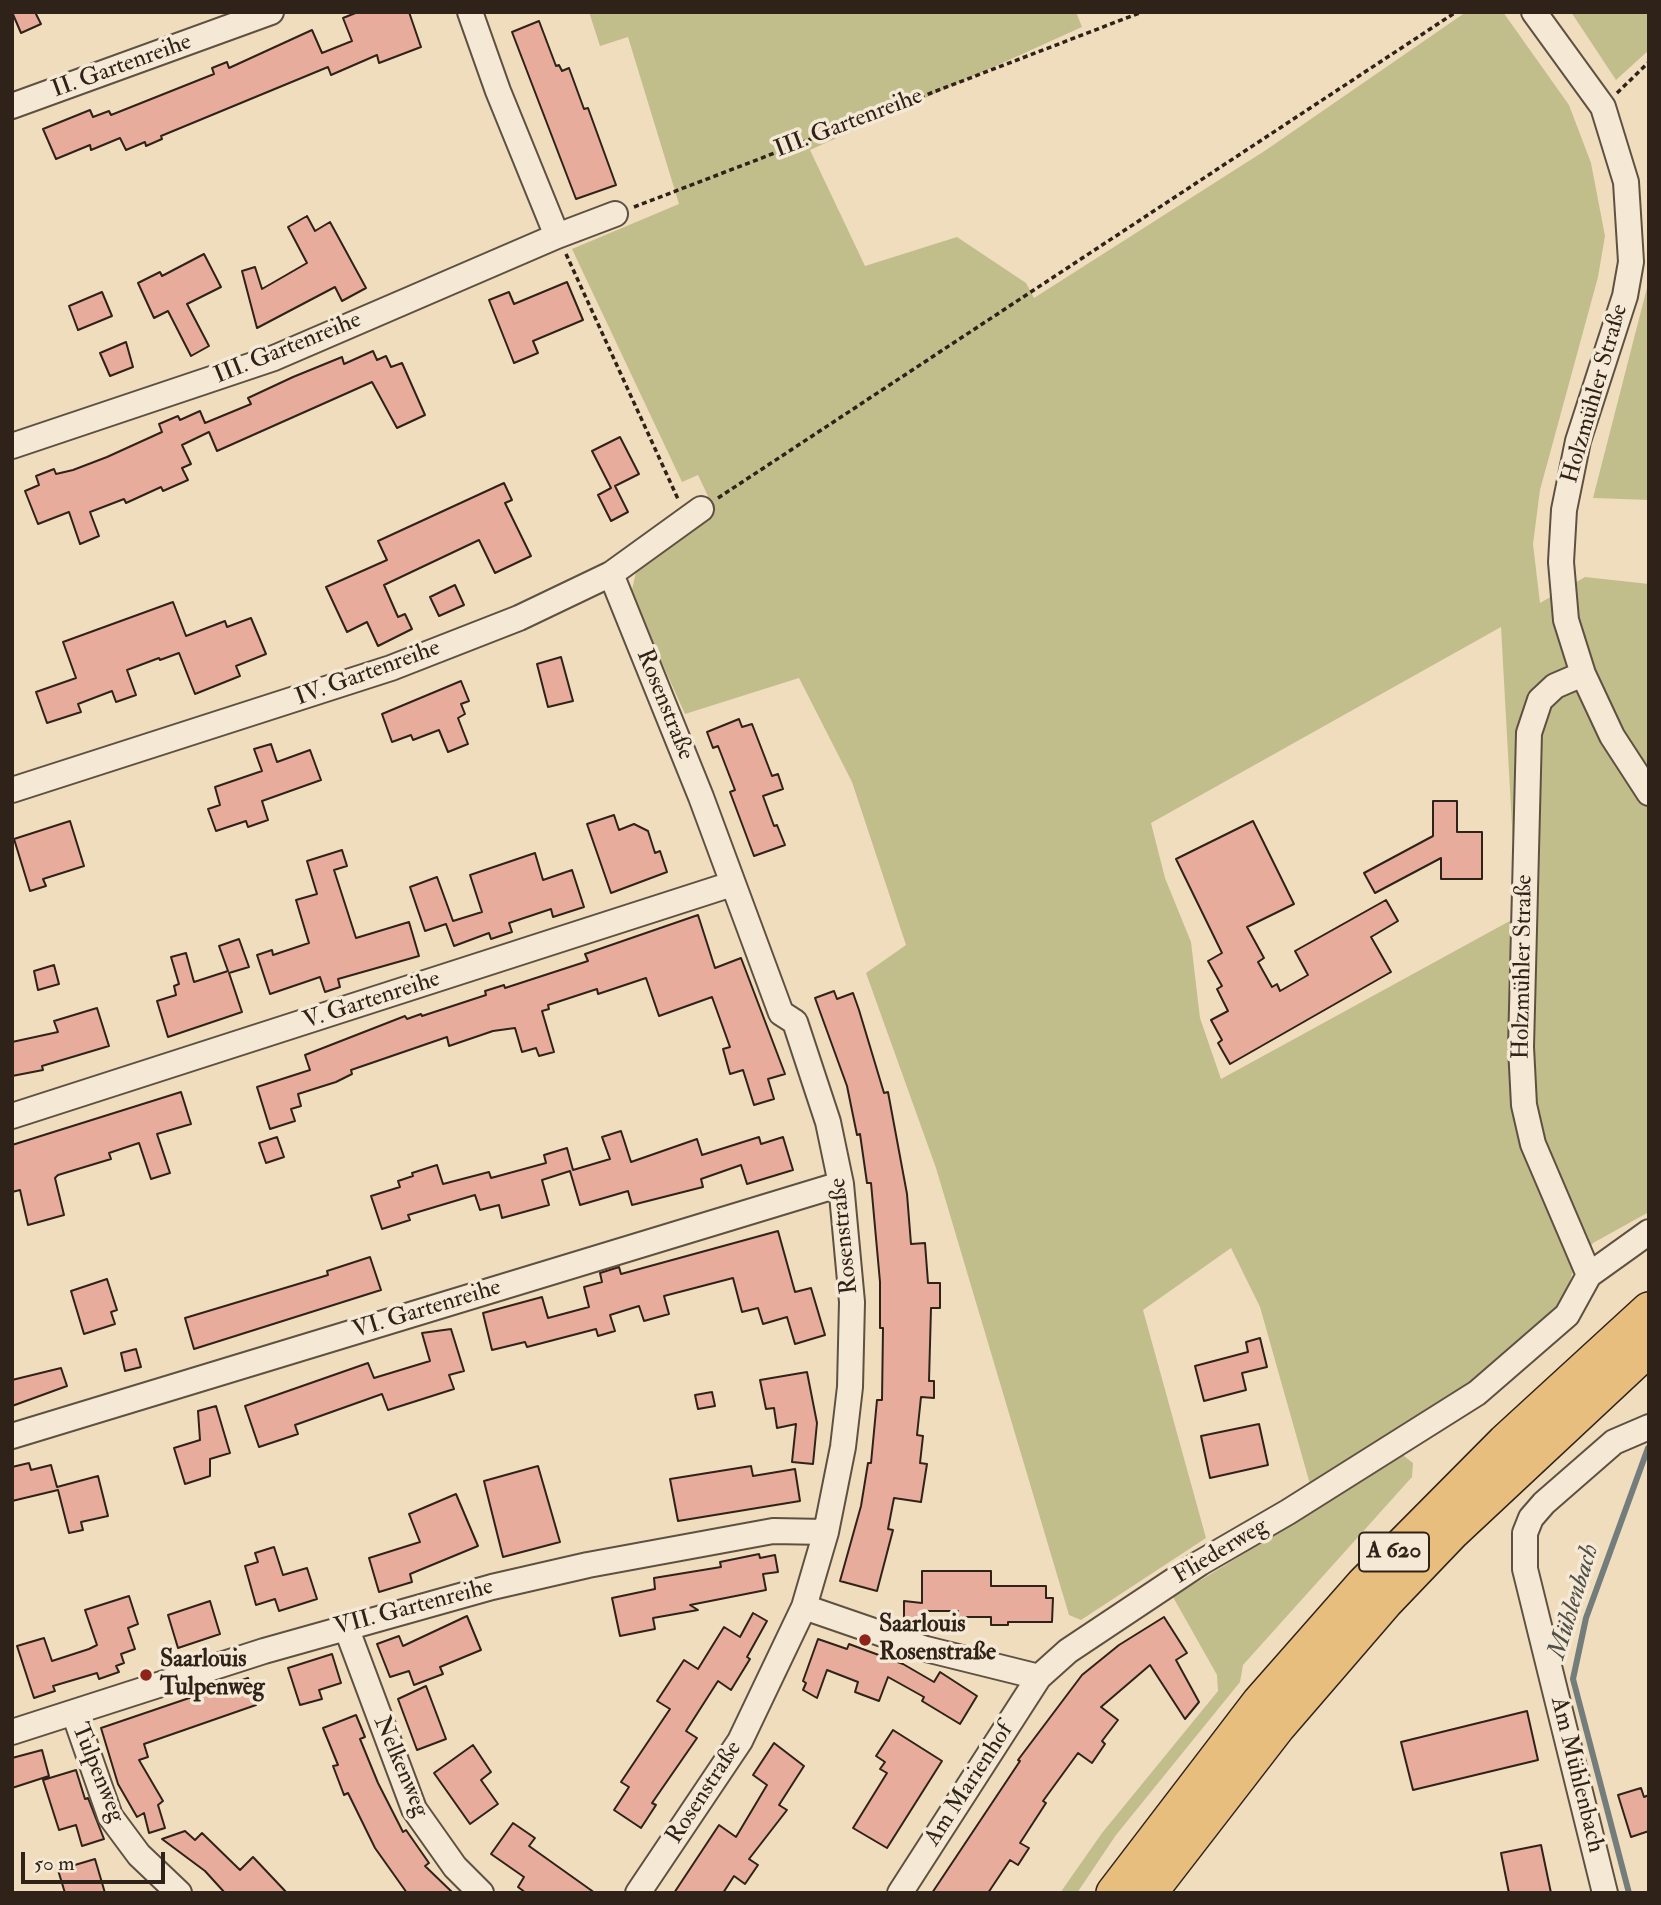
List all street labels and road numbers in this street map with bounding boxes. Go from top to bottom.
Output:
street label: II. Gartenreihe [48,28,196,106]
street label: III. Gartenreihe [771,83,927,165]
street label: Holzmühler Straße [1557,301,1635,487]
street label: III. Gartenreihe [210,306,366,392]
street label: IV. Gartenreihe [292,635,444,713]
street label: Rosenstraße [629,645,699,765]
street label: Holzmühler Straße [1508,874,1540,1060]
street label: V. Gartenreihe [300,965,444,1037]
street label: Rosenstraße [825,1176,865,1296]
street label: VI. Gartenreihe [349,1274,505,1346]
street label: Fliederweg [1169,1513,1273,1591]
road number: A 620 [1359,1532,1429,1572]
street label: VII. Gartenreihe [332,1573,496,1643]
street label: Am Mühlenbach [1543,1694,1609,1856]
street label: Nelkenweg [366,1712,434,1822]
street label: Am Marienhof [919,1718,1021,1852]
street label: Tulpenweg [64,1719,130,1827]
street label: Rosenstraße [661,1736,749,1850]

